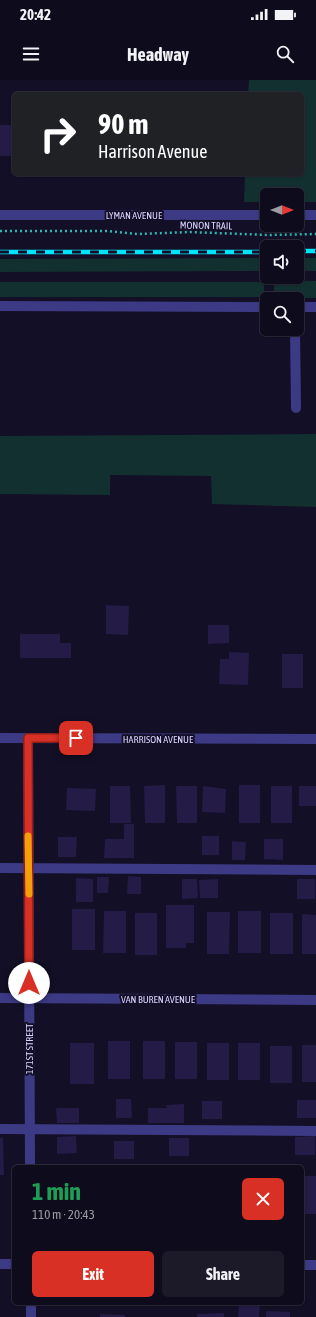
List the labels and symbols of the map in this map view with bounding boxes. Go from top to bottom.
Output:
north arrow [260,188,304,232]
street label: LYMAN AVENUE [106,210,163,221]
street label: MONON TRAIL [180,220,232,231]
pin [59,721,93,755]
street label: HARRISON AVENUE [123,734,194,745]
position arrow [8,962,50,1004]
street label: VAN BUREN AVENUE [121,994,196,1005]
street label: 171ST STREET [24,1023,35,1074]

